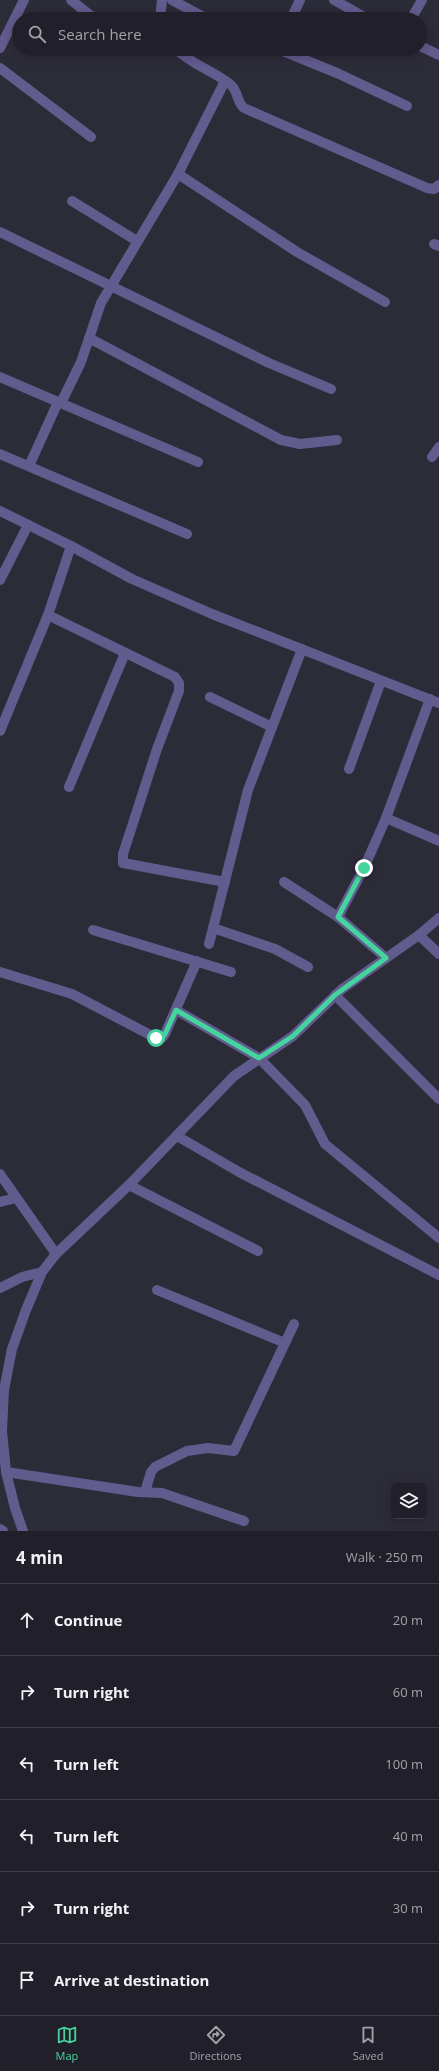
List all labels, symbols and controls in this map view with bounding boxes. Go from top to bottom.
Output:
search box [12,12,427,56]
icon: search [26,23,48,45]
text: Search here [58,24,142,44]
route end [355,859,373,877]
route start [147,1029,165,1047]
map controls [391,1483,427,1519]
button: layers [391,1483,427,1519]
text: 4 min [16,1546,63,1569]
text: Walk · 250 m [346,1548,423,1566]
icon: ahead [16,1609,38,1631]
text: Continue [54,1610,122,1630]
text: 20 m [393,1611,423,1629]
icon: right [16,1681,38,1703]
text: Turn right [54,1682,129,1702]
text: 60 m [393,1683,423,1701]
icon: left [16,1753,38,1775]
text: Turn left [54,1754,119,1774]
text: 100 m [385,1755,423,1773]
icon: left [16,1825,38,1847]
text: Turn left [54,1826,119,1846]
text: 40 m [393,1827,423,1845]
icon: right [16,1897,38,1919]
text: Turn right [54,1898,129,1918]
text: 30 m [393,1899,423,1917]
icon: arrive [16,1969,38,1991]
text: Arrive at destination [54,1970,209,1990]
tab: Map [56,2024,78,2063]
tab: Directions [190,2024,242,2063]
tab: Saved [353,2024,383,2063]

